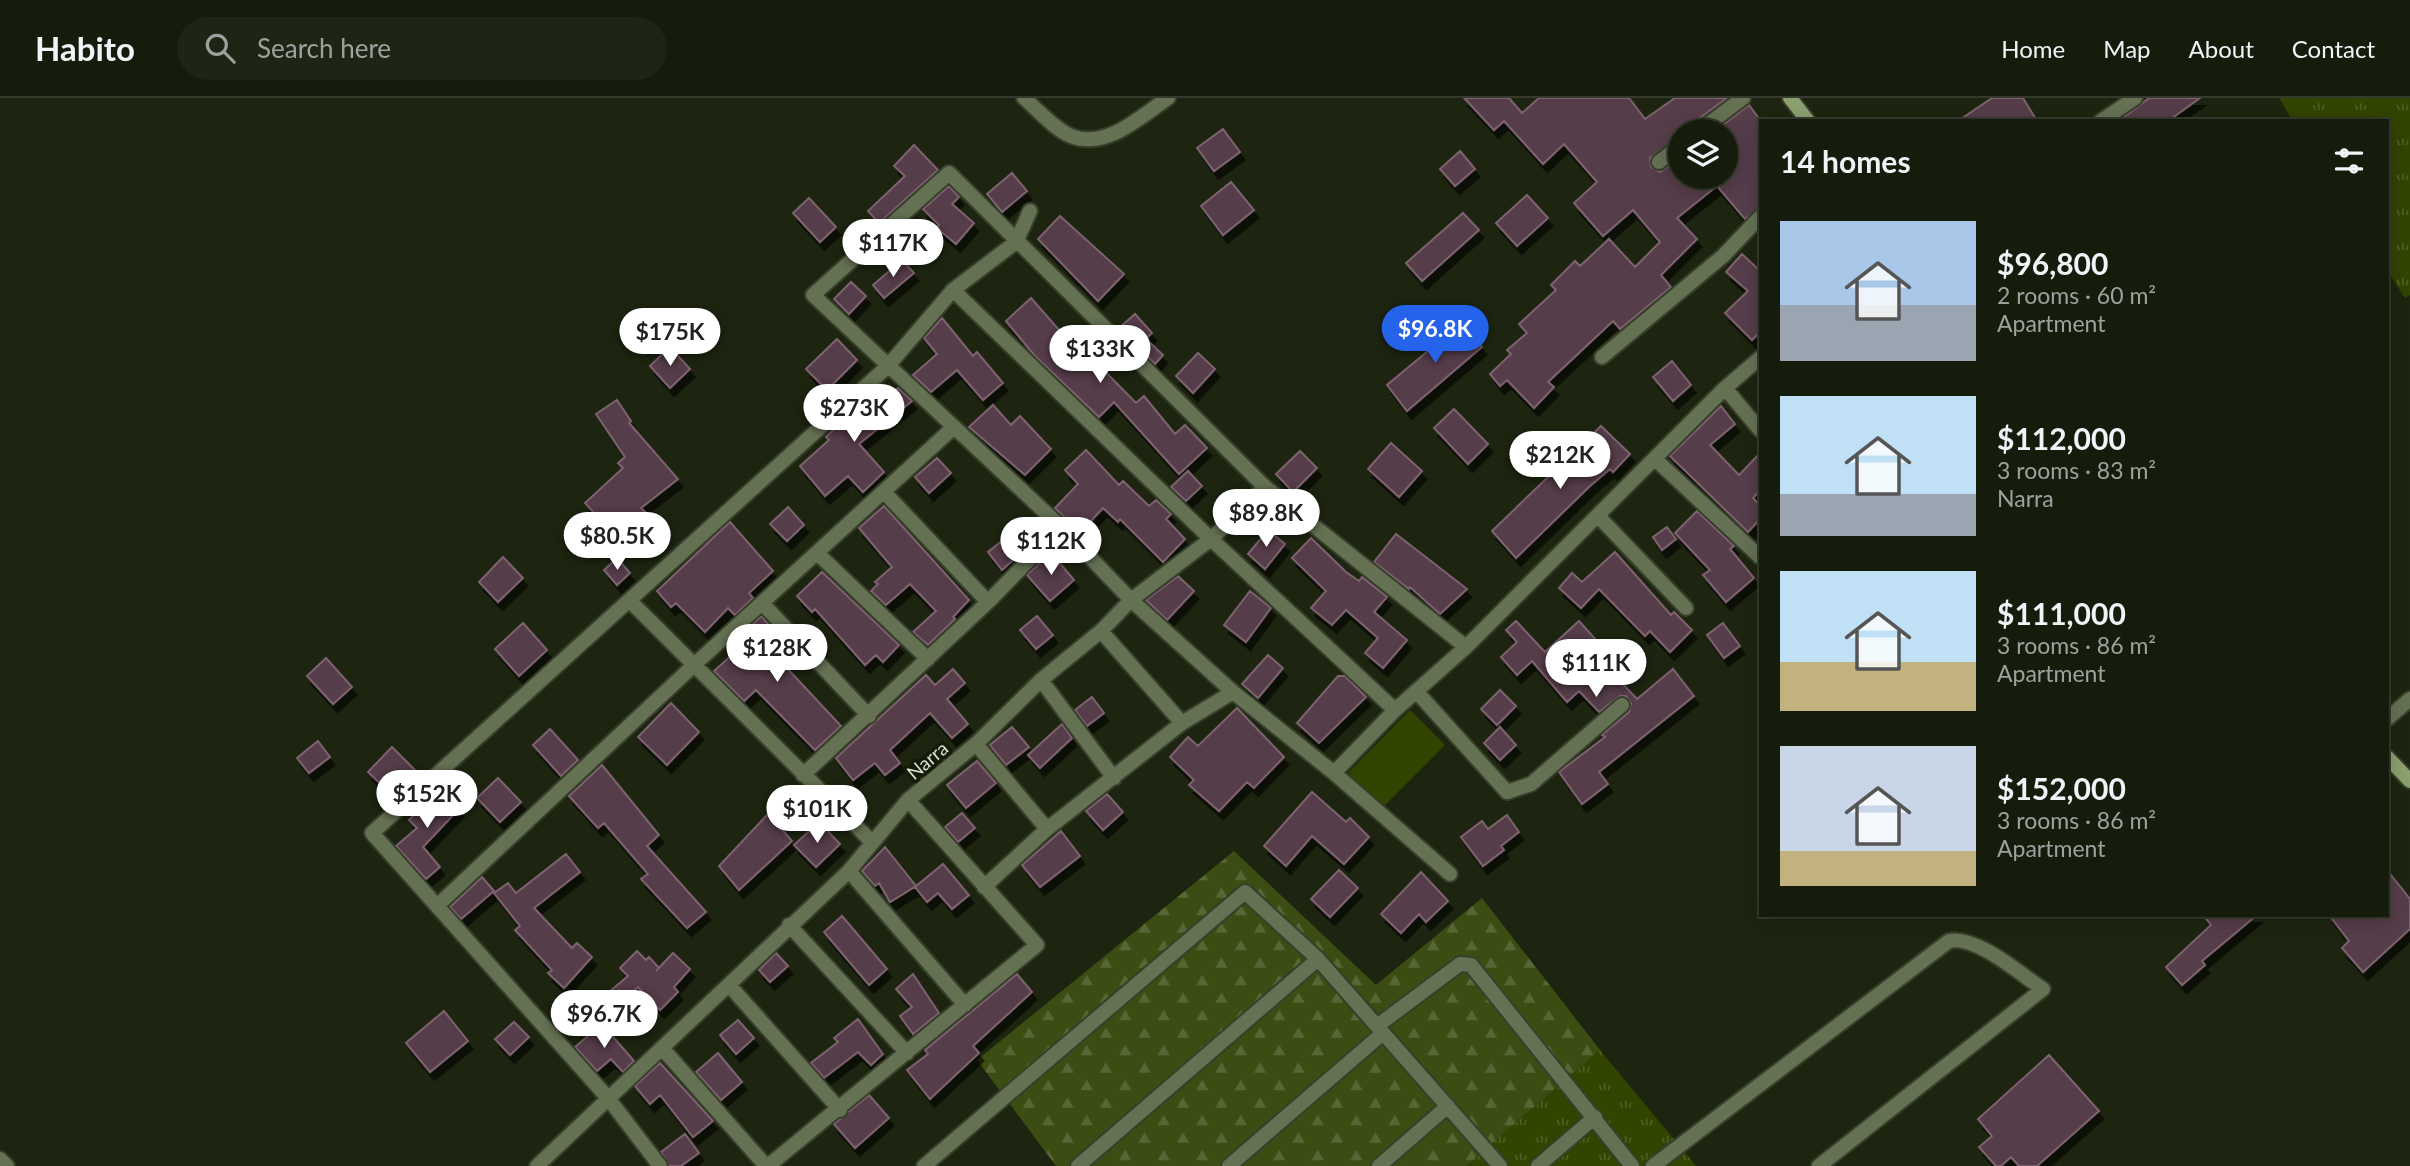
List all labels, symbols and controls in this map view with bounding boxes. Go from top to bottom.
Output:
search box [177,17,667,80]
text: Habito [35,28,135,68]
icon: search [201,29,239,67]
text: Search here [257,32,391,64]
text: Home [2001,34,2065,63]
text: Map [2103,34,2151,63]
text: About [2189,34,2254,63]
text: Contact [2292,34,2375,63]
map controls [1668,119,1738,189]
button: layers [1668,119,1738,189]
icon: filters [2330,142,2368,180]
text: 14 homes [1780,143,1911,179]
pin: $117K [844,220,942,279]
text: $117K [858,228,928,256]
text: $96,800 [1997,245,2108,281]
icon: home [1836,249,1920,333]
text: 2 rooms · 60 m² [1997,281,2156,309]
pin: $96.8K [1378,306,1492,365]
pin: $175K [621,308,719,368]
text: Apartment [1997,309,2105,337]
text: $96.8K [1398,314,1472,342]
text: $175K [635,317,705,345]
pin: $133K [1051,326,1149,385]
text: $133K [1065,334,1135,362]
pin: $273K [805,384,903,444]
text: $273K [819,393,889,421]
text: $112,000 [1997,420,2126,456]
icon: home [1836,424,1920,508]
pin: $212K [1511,432,1609,491]
text: $212K [1525,440,1595,468]
text: 3 rooms · 83 m² [1997,456,2156,484]
text: Narra [1997,484,2054,512]
pin: $89.8K [1209,490,1323,549]
text: $89.8K [1229,498,1303,526]
pin: $80.5K [560,512,674,572]
pin: $112K [1002,518,1100,577]
text: $80.5K [580,521,654,549]
text: $112K [1016,526,1086,554]
text: $111,000 [1997,595,2126,631]
icon: home [1836,599,1920,683]
pin: $128K [728,624,826,684]
text: 3 rooms · 86 m² [1997,631,2156,659]
text: $128K [742,633,812,661]
pin: $111K [1547,640,1645,699]
text: $111K [1561,648,1631,676]
text: Apartment [1997,659,2105,687]
street label: Narra [902,736,952,784]
pin: $152K [378,770,476,830]
text: $152,000 [1997,770,2126,806]
icon: home [1836,774,1920,858]
text: $152K [392,779,462,807]
pin: $101K [768,786,866,845]
text: $101K [782,794,852,822]
text: 3 rooms · 86 m² [1997,806,2156,834]
text: Apartment [1997,834,2105,862]
pin: $96.7K [547,990,661,1050]
text: $96.7K [567,999,641,1027]

